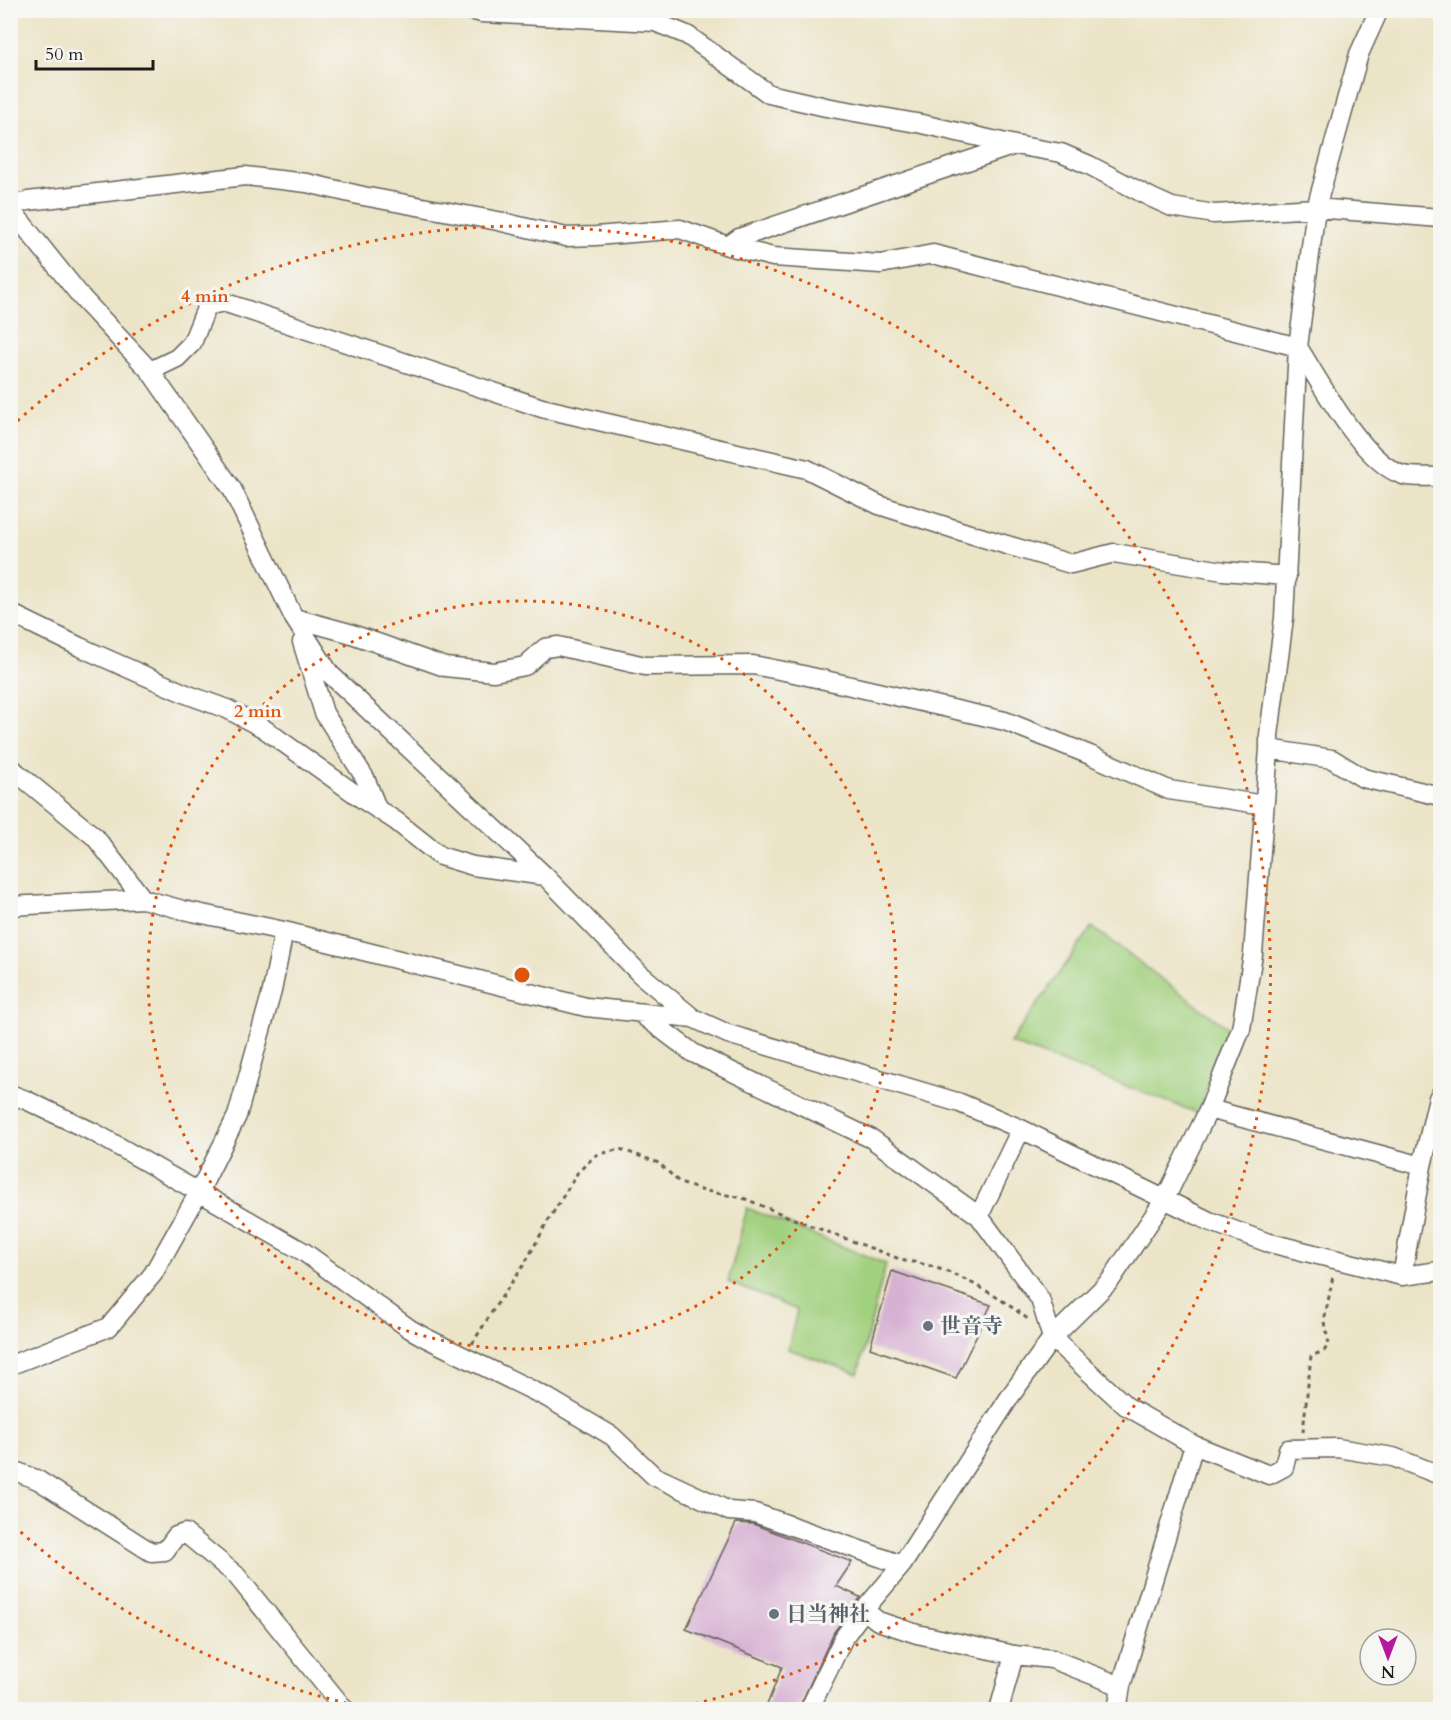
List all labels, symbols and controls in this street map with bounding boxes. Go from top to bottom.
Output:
scale bar [36,33,153,71]
text: 50 m [45,42,84,67]
text: 4 min [181,284,229,309]
text: 2 min [234,699,282,724]
centre of rings [512,965,532,985]
place label: 世音寺 [940,1312,1003,1341]
marker: 世音寺 [921,1319,935,1333]
place label: 日当神社 [786,1600,870,1629]
marker: 日当神社 [767,1607,781,1621]
north arrow [1358,1627,1418,1687]
text: N [1381,1660,1395,1682]

